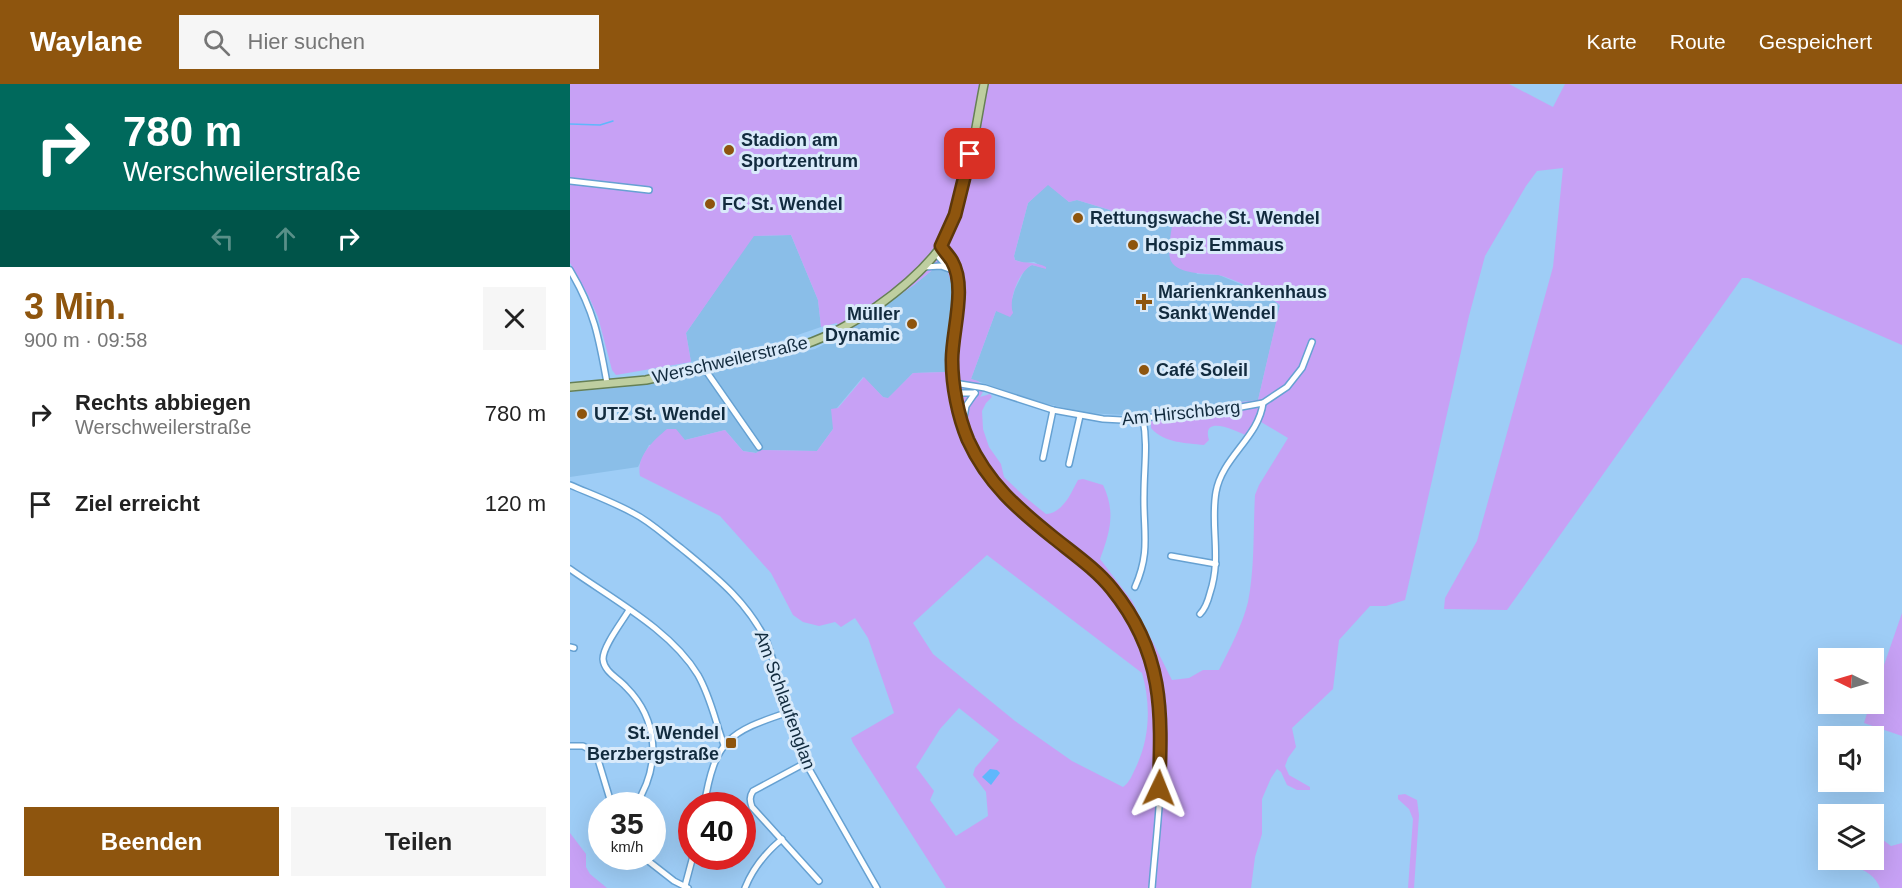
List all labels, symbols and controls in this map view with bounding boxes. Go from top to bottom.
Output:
search box [179,15,599,69]
text: Waylane [30,26,143,57]
icon: search [200,26,233,59]
text: Hier suchen [248,29,365,54]
text: Karte [1587,30,1637,53]
text: Route [1670,30,1726,53]
text: Gespeichert [1759,30,1872,53]
icon: right [24,108,102,186]
text: 780 m [123,108,242,155]
pin [944,128,995,179]
place label: Stadion am Sportzentrum [741,130,858,171]
icon: arrive [953,137,986,170]
marker: Stadion am Sportzentrum [722,143,736,157]
text: Werschweilerstraße [123,157,361,187]
place label: FC St. Wendel [722,194,843,214]
marker: FC St. Wendel [703,197,717,211]
place label: Rettungswache St. Wendel [1090,208,1320,228]
marker: Rettungswache St. Wendel [1071,211,1085,225]
icon: left [206,222,239,255]
icon: ahead [269,222,302,255]
icon: right [332,222,365,255]
place label: Hospiz Emmaus [1145,235,1284,255]
marker: Hospiz Emmaus [1126,238,1140,252]
place label: Marienkrankenhaus Sankt Wendel [1158,282,1327,323]
text: 3 Min. [24,286,126,327]
button: close [483,287,546,350]
marker: Marienkrankenhaus Sankt Wendel [1135,293,1153,311]
place label: Müller Dynamic [825,304,900,345]
marker: Müller Dynamic [905,317,919,331]
text: 900 m · 09:58 [24,329,147,351]
street label: Werschweilerstraße [650,332,810,388]
place label: Café Soleil [1156,360,1248,380]
marker: Café Soleil [1137,363,1151,377]
text: Rechts abbiegen [75,390,251,415]
street label: Am Hirschberg [1121,397,1241,429]
icon: right [24,398,57,431]
text: 780 m [485,401,546,426]
place label: UTZ St. Wendel [594,404,726,424]
marker: UTZ St. Wendel [575,407,589,421]
text: Werschweilerstraße [75,416,251,438]
icon: arrive [24,488,57,521]
text: Ziel erreicht [75,491,200,516]
text: 120 m [485,491,546,516]
street label: Am Schlaufenglan [751,628,819,772]
north arrow [1818,648,1884,714]
map controls [1818,648,1884,870]
place label: St. Wendel Berzbergstraße [587,723,719,764]
button: sound [1818,726,1884,792]
marker: St. Wendel Berzbergstraße [724,736,738,750]
position arrow [1127,756,1191,820]
speed limit sign: 40 [678,792,756,870]
button: layers [1818,804,1884,870]
button: Beenden [24,807,279,876]
button: Teilen [291,807,546,876]
text: 35 [610,807,644,840]
text: km/h [611,838,643,855]

